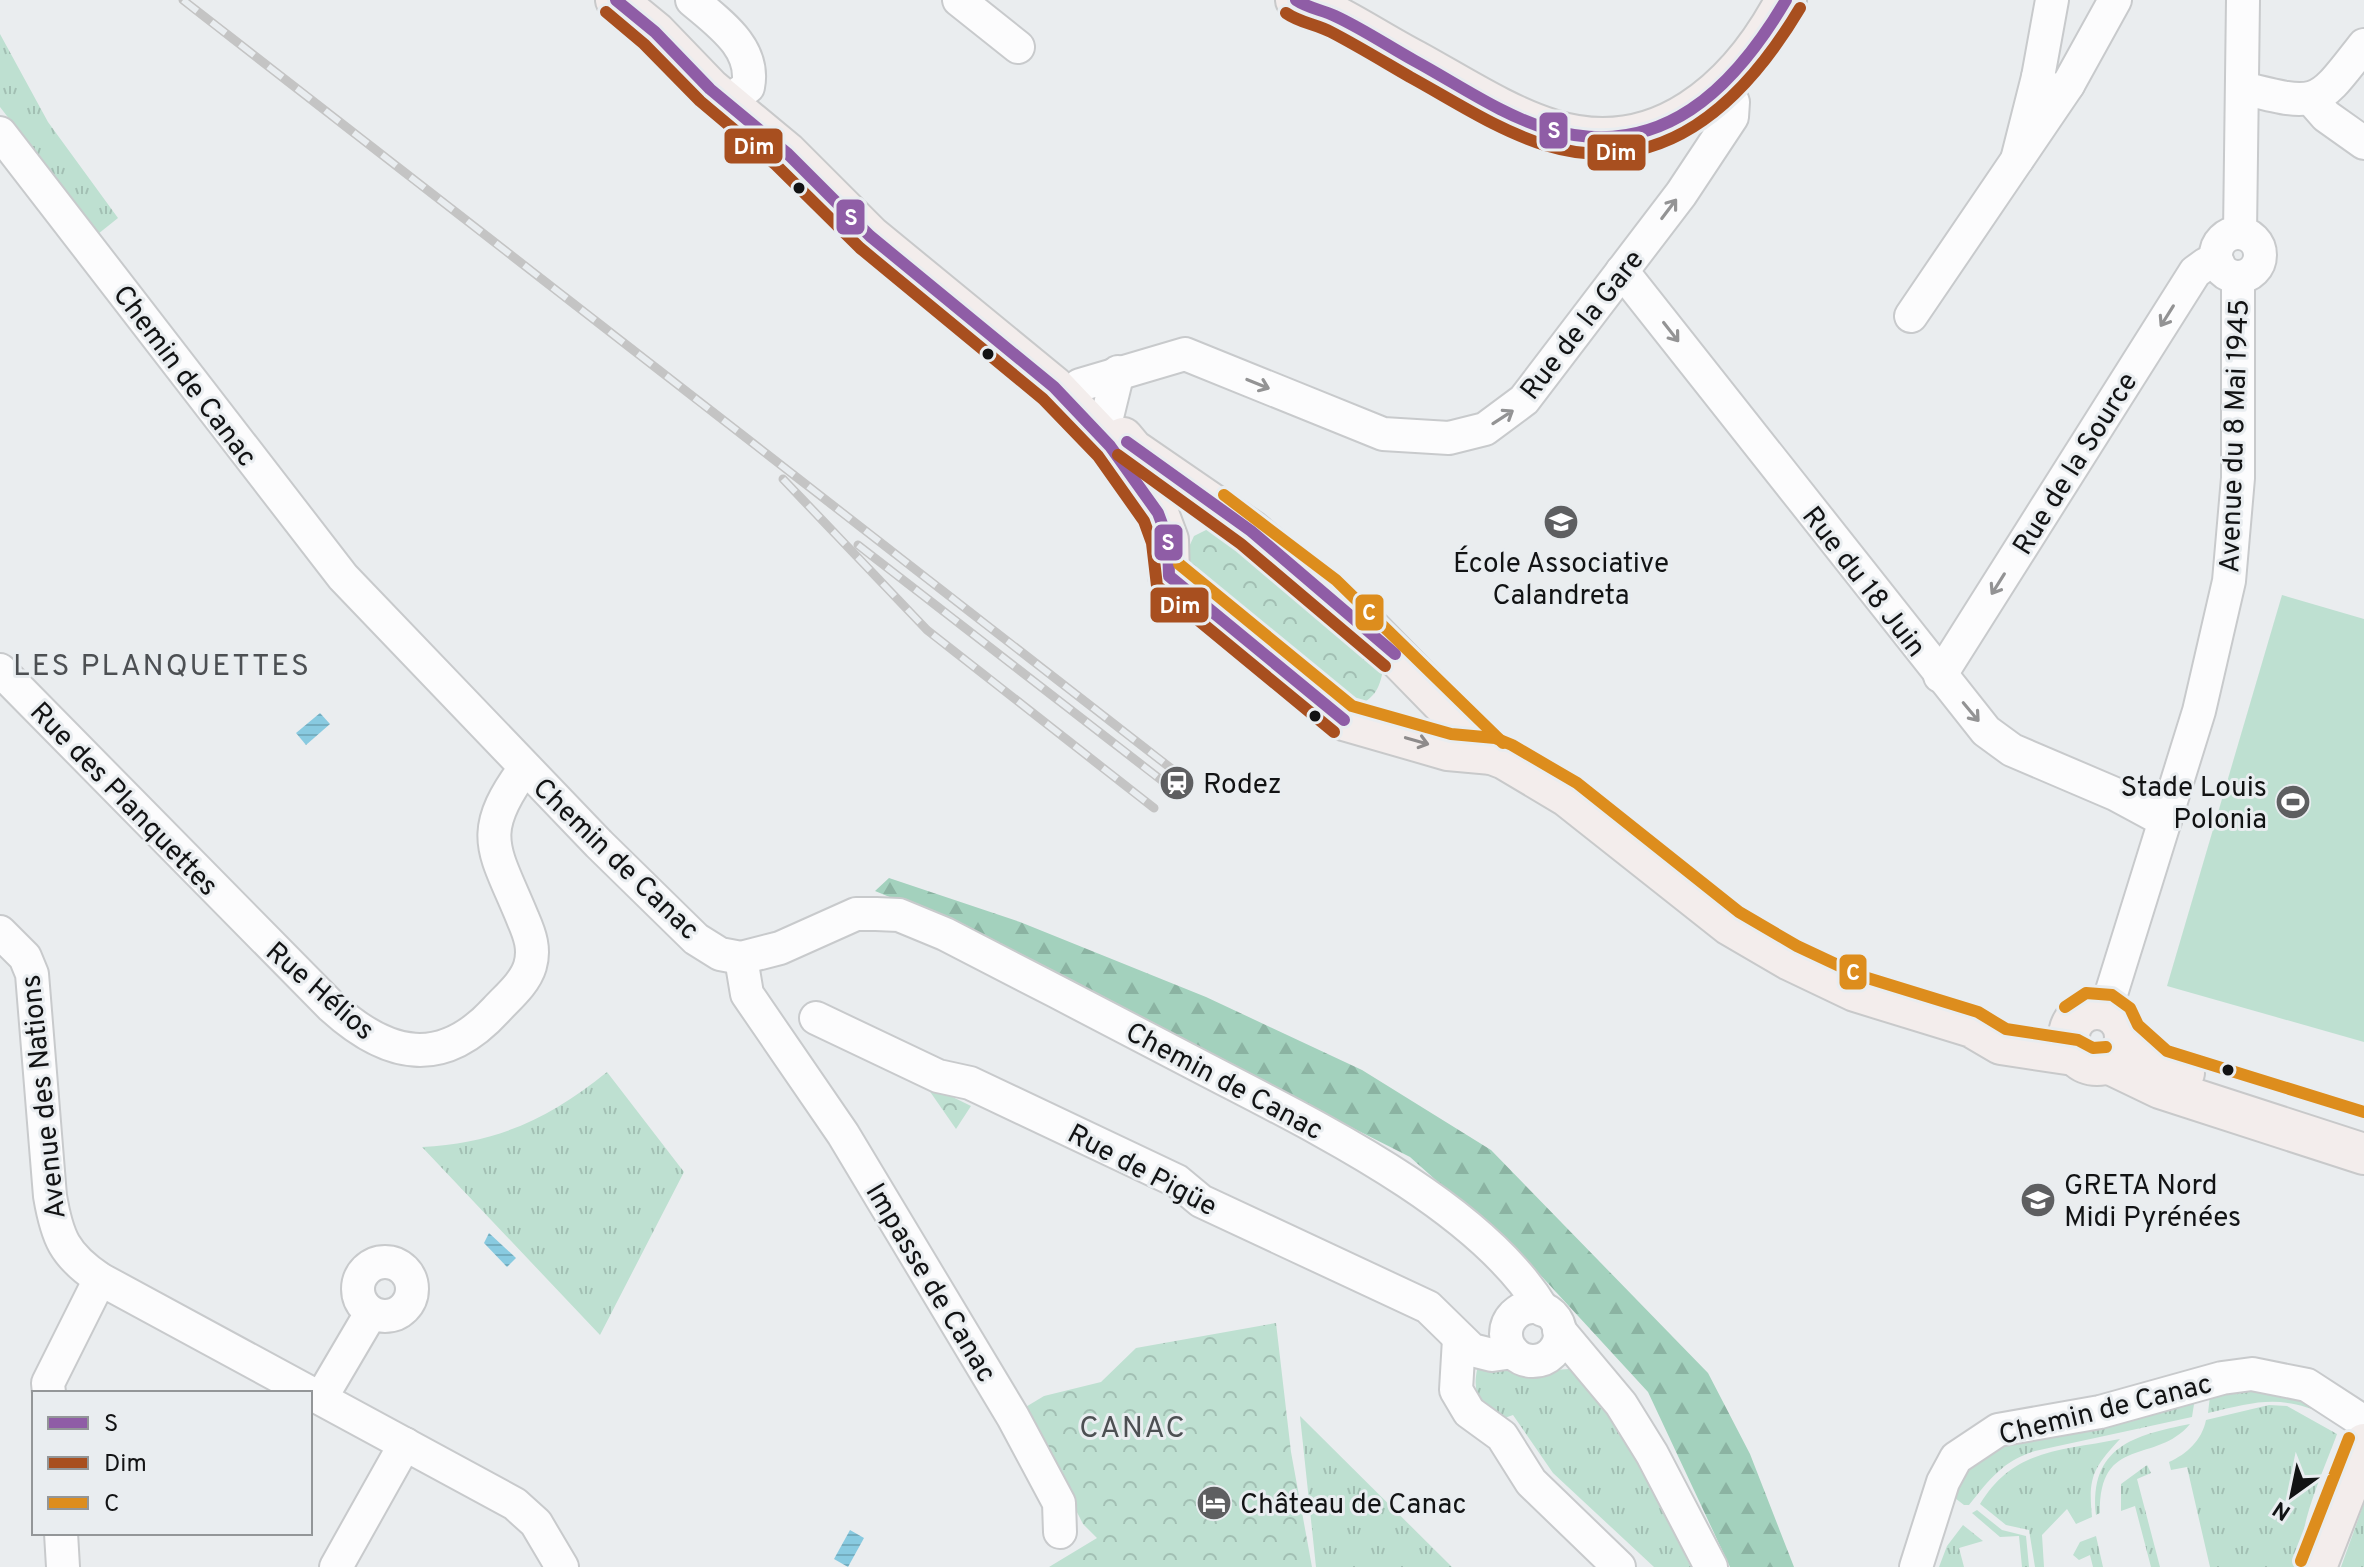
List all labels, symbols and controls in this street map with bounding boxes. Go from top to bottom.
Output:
line badge: S [1538,111,1569,150]
text: S [1547,119,1561,146]
line badge: Dim [723,127,784,165]
line badge: Dim [1586,133,1647,172]
text: Dim [733,135,775,162]
text: Dim [1595,141,1637,168]
unlabelled marker [791,180,807,196]
line badge: S [835,198,866,236]
one-way arrow [1661,199,1678,220]
text: S [844,206,858,233]
street label: Rue de la Gare [1513,243,1653,408]
street label: Chemin de Canac [103,279,264,475]
street label: Avenue du 8 Mai 1945 [2213,299,2259,574]
one-way arrow [2158,305,2175,327]
one-way arrow [1662,321,1680,342]
unlabelled marker [980,346,996,362]
street label: Rue de la Source [2006,367,2147,563]
one-way arrow [1245,377,1270,392]
one-way arrow [1491,409,1514,425]
street label: Rue du 18 Juin [1793,500,1933,665]
school or university icon: École Associative Calandreta [1542,503,1580,541]
line badge: S [1153,523,1184,562]
text: S [1161,531,1175,558]
place label: École Associative Calandreta [1453,545,1669,615]
one-way arrow [1989,572,2005,595]
line badge: Dim [1149,586,1210,624]
line badge: C [1354,593,1385,632]
text: Dim [1159,594,1201,621]
text: C [1362,601,1376,628]
district label: LES PLANQUETTES [13,649,311,686]
street label: Rue des Planquettes [21,695,225,905]
one-way arrow [1962,701,1980,722]
unlabelled marker [1307,708,1323,724]
one-way arrow [1404,734,1430,749]
station icon: Rodez [1158,764,1196,802]
place label: Rodez [1203,768,1282,804]
street label: Chemin de Canac [524,771,706,949]
place label: Stade Louis Polonia [2120,771,2267,839]
sports icon: Stade Louis Polonia [2274,783,2312,821]
street label: Rue Hélios [257,935,381,1050]
line badge: C [1838,953,1868,991]
text: C [1846,961,1860,988]
street label: Avenue des Nations [14,973,76,1221]
street label: Chemin de Canac [1119,1015,1328,1150]
unlabelled marker [2220,1062,2236,1078]
street label: Rue de Pigüe [1061,1117,1223,1226]
place label: GRETA Nord Midi Pyrénées [2064,1169,2241,1237]
street label: Impasse de Canac [856,1177,1003,1390]
school or university icon: GRETA Nord Midi Pyrénées [2019,1181,2057,1219]
street label: Chemin de Canac [1995,1367,2216,1455]
legend [32,1391,312,1535]
text: S [104,1410,118,1440]
district label: CANAC [1079,1411,1187,1448]
text: Dim [104,1450,147,1480]
north arrow [2252,1455,2332,1535]
hotel icon: Château de Canac [1195,1484,1233,1522]
place label: Château de Canac [1240,1488,1467,1524]
text: C [104,1490,120,1520]
text: N [2268,1494,2296,1525]

